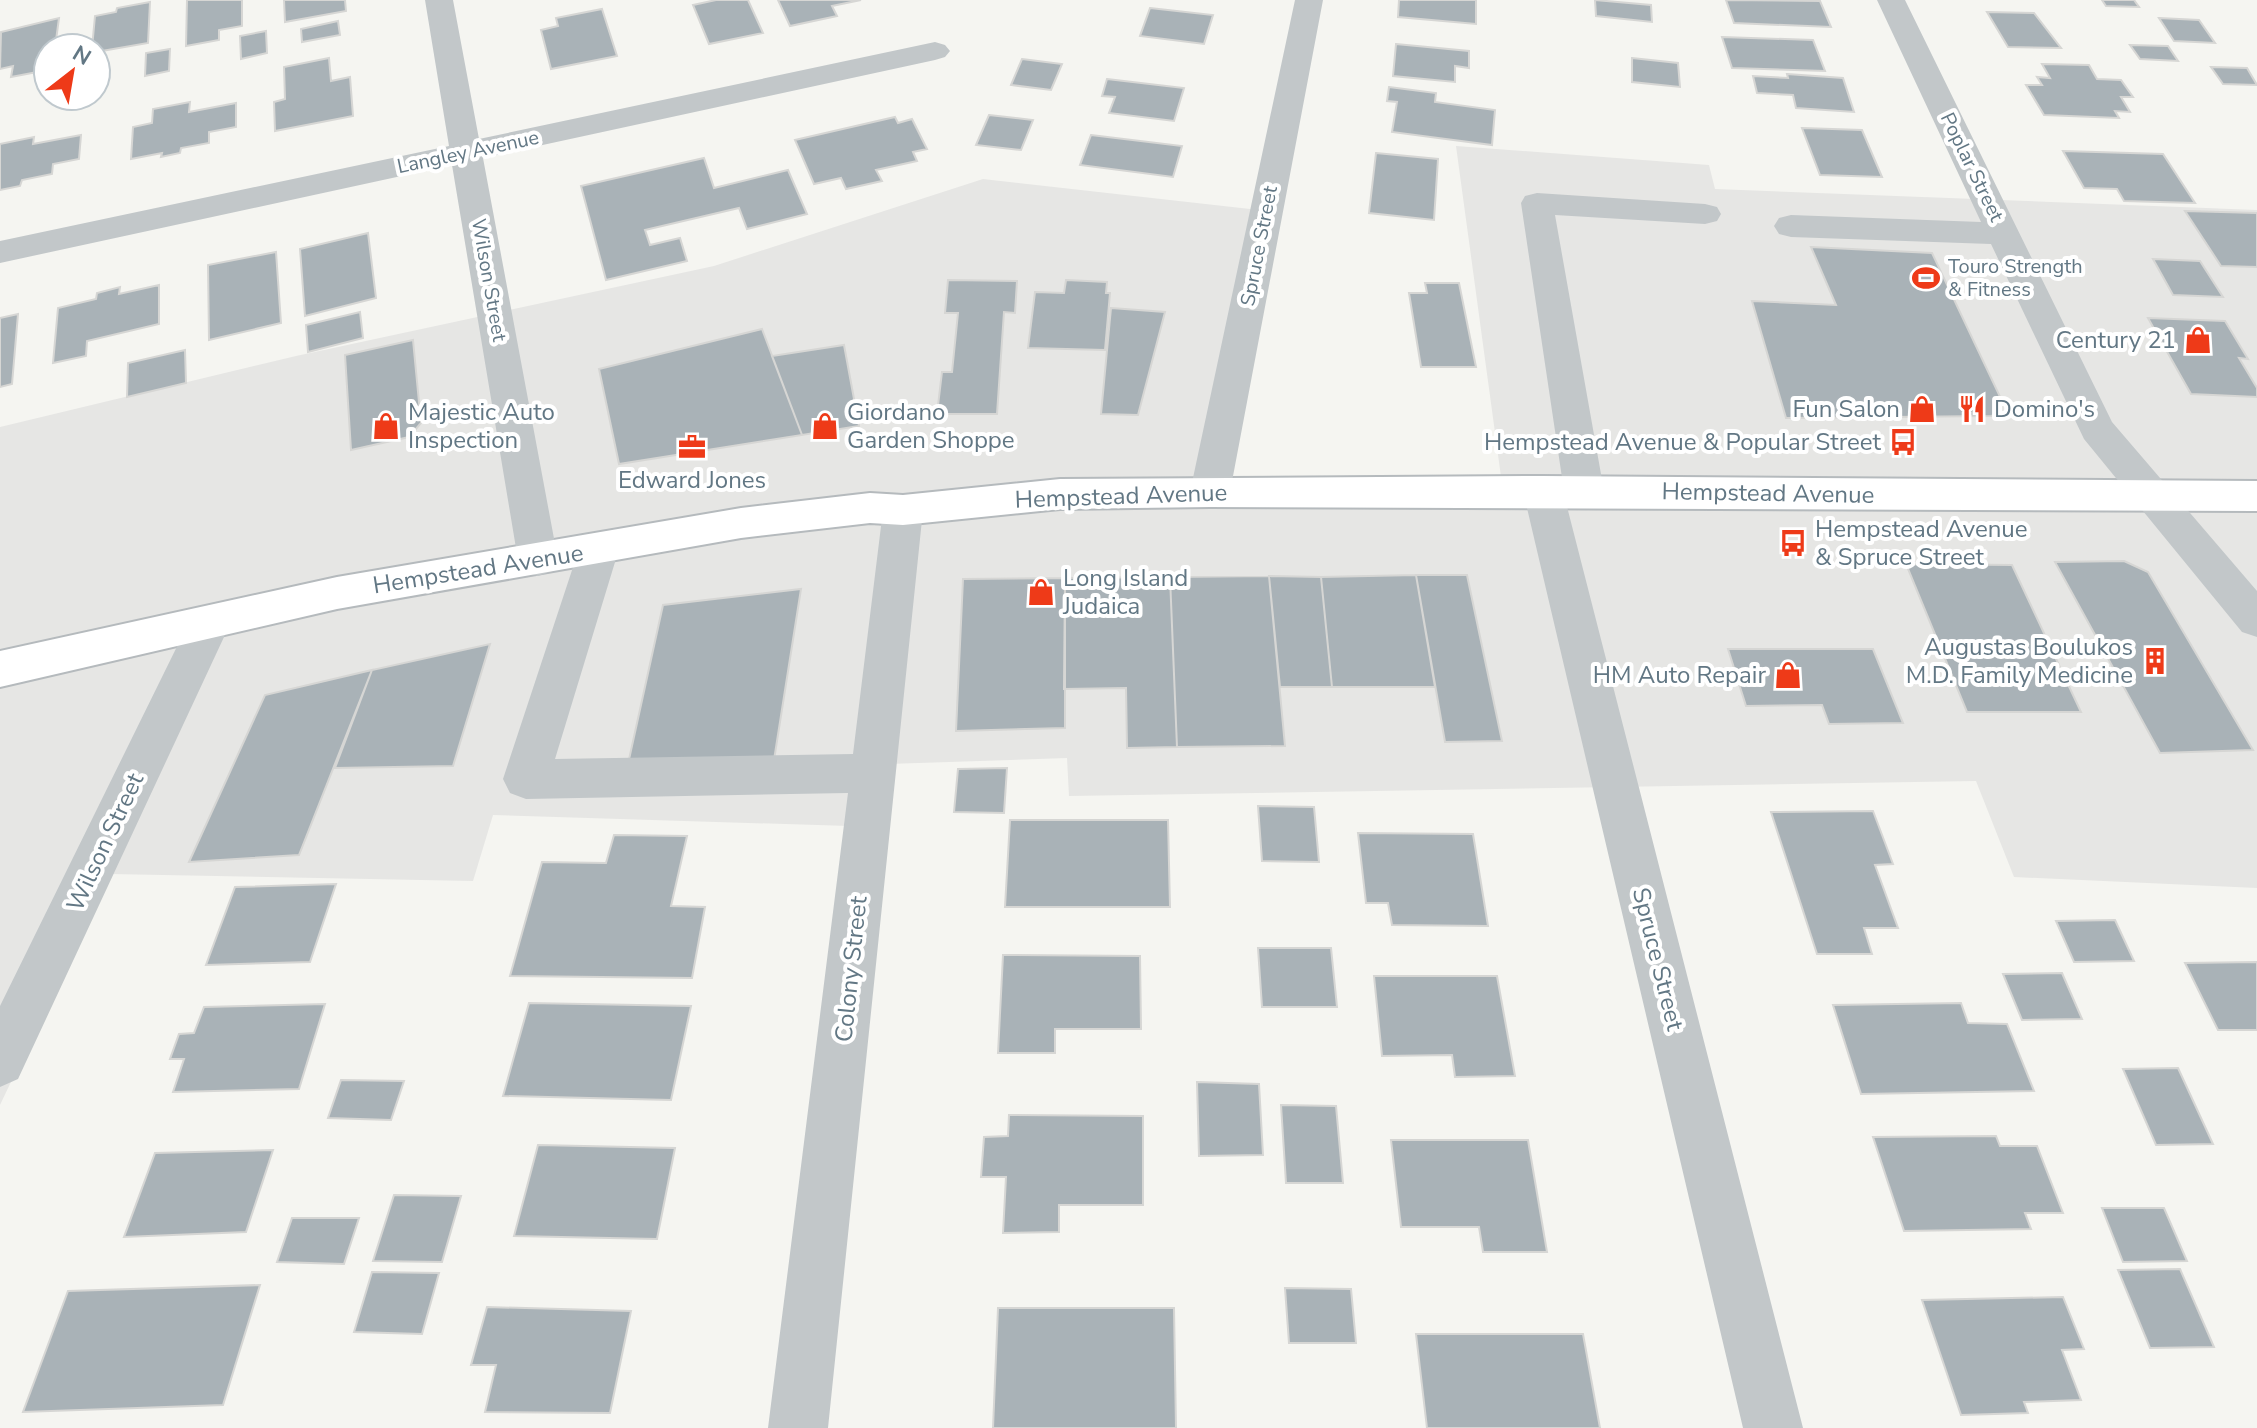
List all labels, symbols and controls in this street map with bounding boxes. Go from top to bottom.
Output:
north arrow [32,32,112,112]
text: N [67,39,97,73]
street label: Poplar Street [1934,108,2011,227]
street label: Langley Avenue [395,124,541,180]
street label: Spruce Street [1234,183,1284,308]
street label: Wilson Street [465,216,513,345]
place label: Touro Strength & Fitness [1948,253,2083,303]
sports icon: Touro Strength & Fitness [1911,263,1941,293]
place label: Century 21 [2056,324,2176,356]
shop icon: Century 21 [2183,325,2213,355]
place label: Fun Salon [1792,393,1900,425]
place label: Domino's [1994,393,2095,425]
shop icon: Fun Salon [1907,394,1937,424]
restaurant icon: Domino's [1957,394,1987,424]
place label: Majestic Auto Inspection [408,396,555,456]
place label: Giordano Garden Shoppe [847,396,1015,456]
shop icon: Majestic Auto Inspection [371,411,401,441]
shop icon: Giordano Garden Shoppe [810,411,840,441]
place label: Hempstead Avenue & Popular Street [1484,426,1882,458]
bus stop icon: Hempstead Avenue & Popular Street [1888,427,1918,457]
office icon: Edward Jones [677,432,707,462]
place label: Edward Jones [618,464,766,496]
street label: Hempstead Avenue [1661,475,1875,511]
street label: Hempstead Avenue [1014,476,1228,516]
place label: Hempstead Avenue & Spruce Street [1815,513,2028,573]
bus stop icon: Hempstead Avenue & Spruce Street [1778,528,1808,558]
street label: Hempstead Avenue [371,537,585,601]
place label: Long Island Judaica [1062,562,1188,622]
shop icon: Long Island Judaica [1026,577,1056,607]
place label: Augustas Boulukos M.D. Family Medicine [1906,631,2133,691]
building icon: Augustas Boulukos M.D. Family Medicine [2140,646,2170,676]
place label: HM Auto Repair [1593,659,1766,691]
shop icon: HM Auto Repair [1773,660,1803,690]
street label: Wilson Street [59,767,151,916]
street label: Spruce Street [1625,884,1691,1034]
street label: Colony Street [827,894,875,1044]

